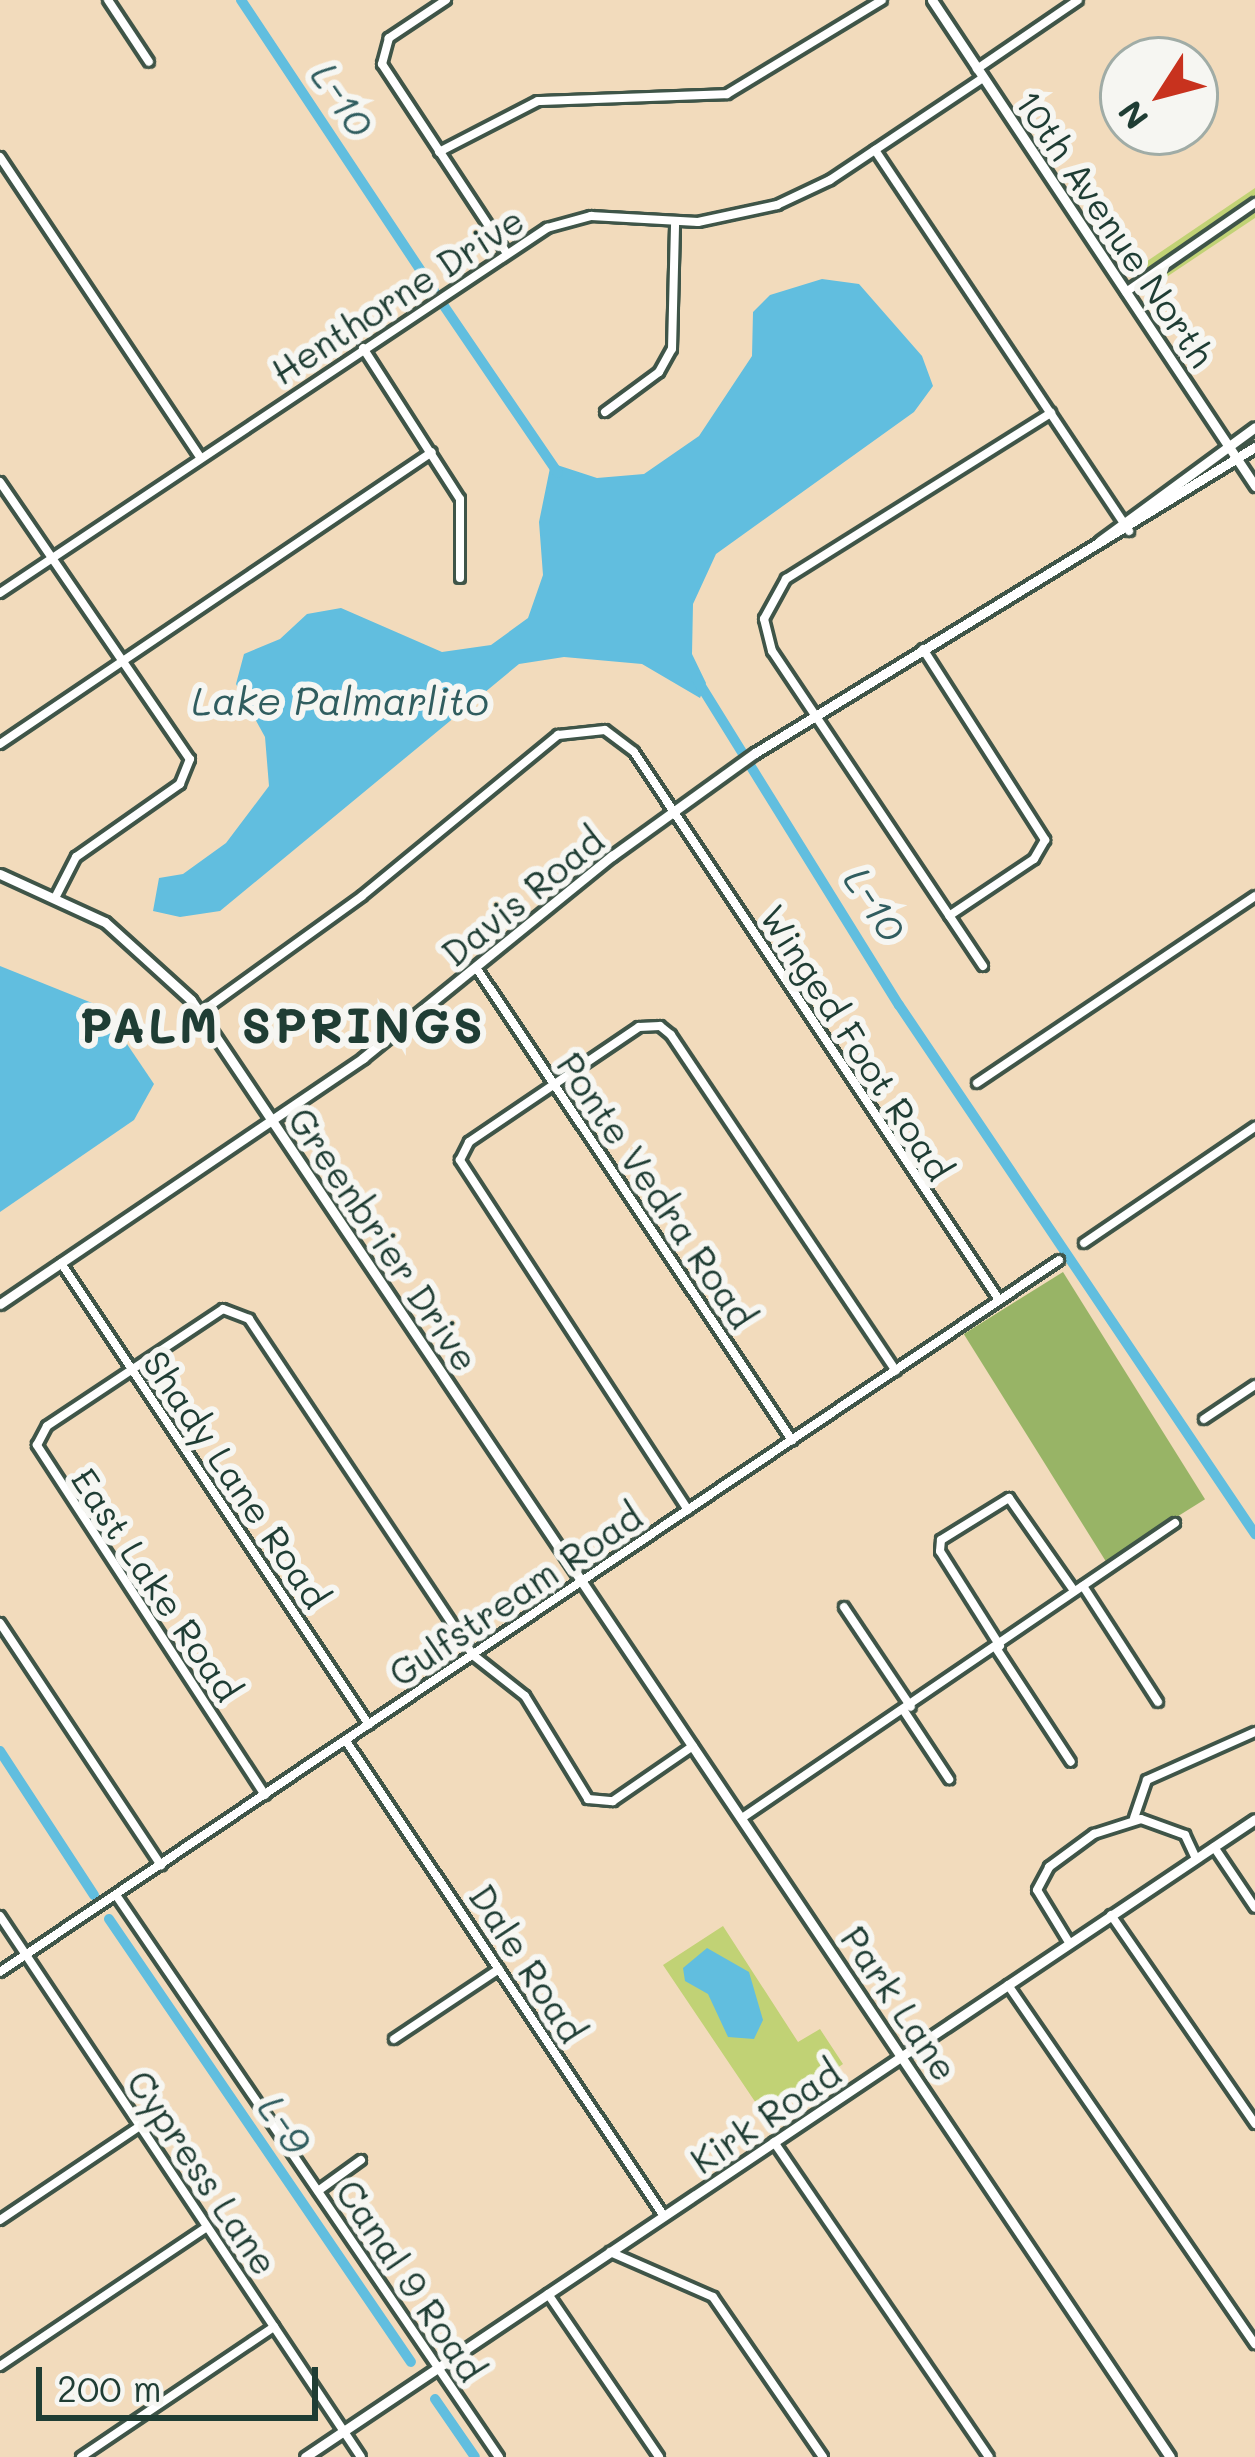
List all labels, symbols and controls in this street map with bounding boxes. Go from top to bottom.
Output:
north arrow [1099,36,1219,156]
water label: L-10 [302,53,384,145]
street label: 10th Avenue North [1007,82,1225,374]
street label: Henthorne Drive [263,197,531,393]
water label: Lake Palmarlito [191,677,489,723]
street label: Davis Road [432,818,612,974]
water label: L-10 [834,858,916,950]
street label: Winged Foot Road [752,896,962,1188]
district label: PALM SPRINGS [80,996,486,1054]
street label: Ponte Vedra Road [549,1044,765,1336]
street label: Greenbrier Drive [280,1099,488,1379]
street label: Shady Lane Road [135,1342,339,1616]
street label: East Lake Road [63,1459,251,1709]
street label: Gulfstream Road [380,1493,650,1695]
street label: Dale Road [461,1876,595,2050]
street label: Park Lane [833,1918,967,2088]
street label: Kirk Road [682,2050,848,2182]
street label: Cypress Lane [119,2062,287,2282]
water label: L-9 [249,2086,321,2162]
street label: Canal 9 Road [328,2171,494,2389]
scale bar [42,2343,324,2417]
text: 200 m [57,2364,162,2411]

